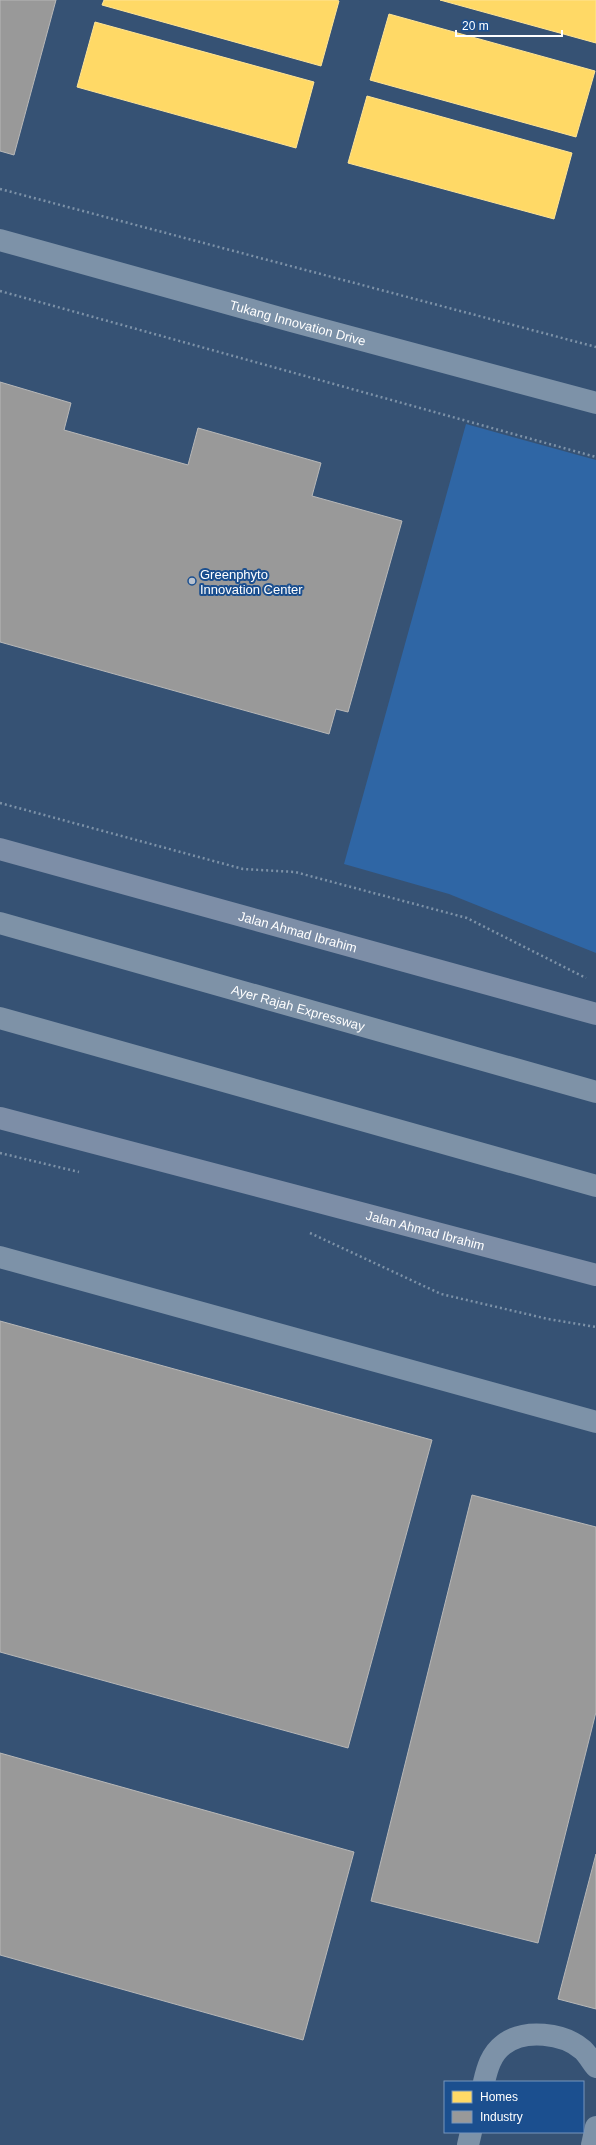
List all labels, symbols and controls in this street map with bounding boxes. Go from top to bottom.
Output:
scale bar [456,12,562,38]
text: 20 m [462,19,489,33]
street label: Tukang Innovation Drive [228,297,368,348]
place label: Greenphyto Innovation Center [200,567,303,597]
marker: Greenphyto Innovation Center [187,576,197,586]
street label: Jalan Ahmad Ibrahim [237,908,359,955]
street label: Ayer Rajah Expressway [230,982,367,1034]
street label: Jalan Ahmad Ibrahim [364,1207,487,1253]
legend [444,2081,584,2133]
text: Homes [480,2090,518,2104]
text: Industry [480,2110,523,2124]

